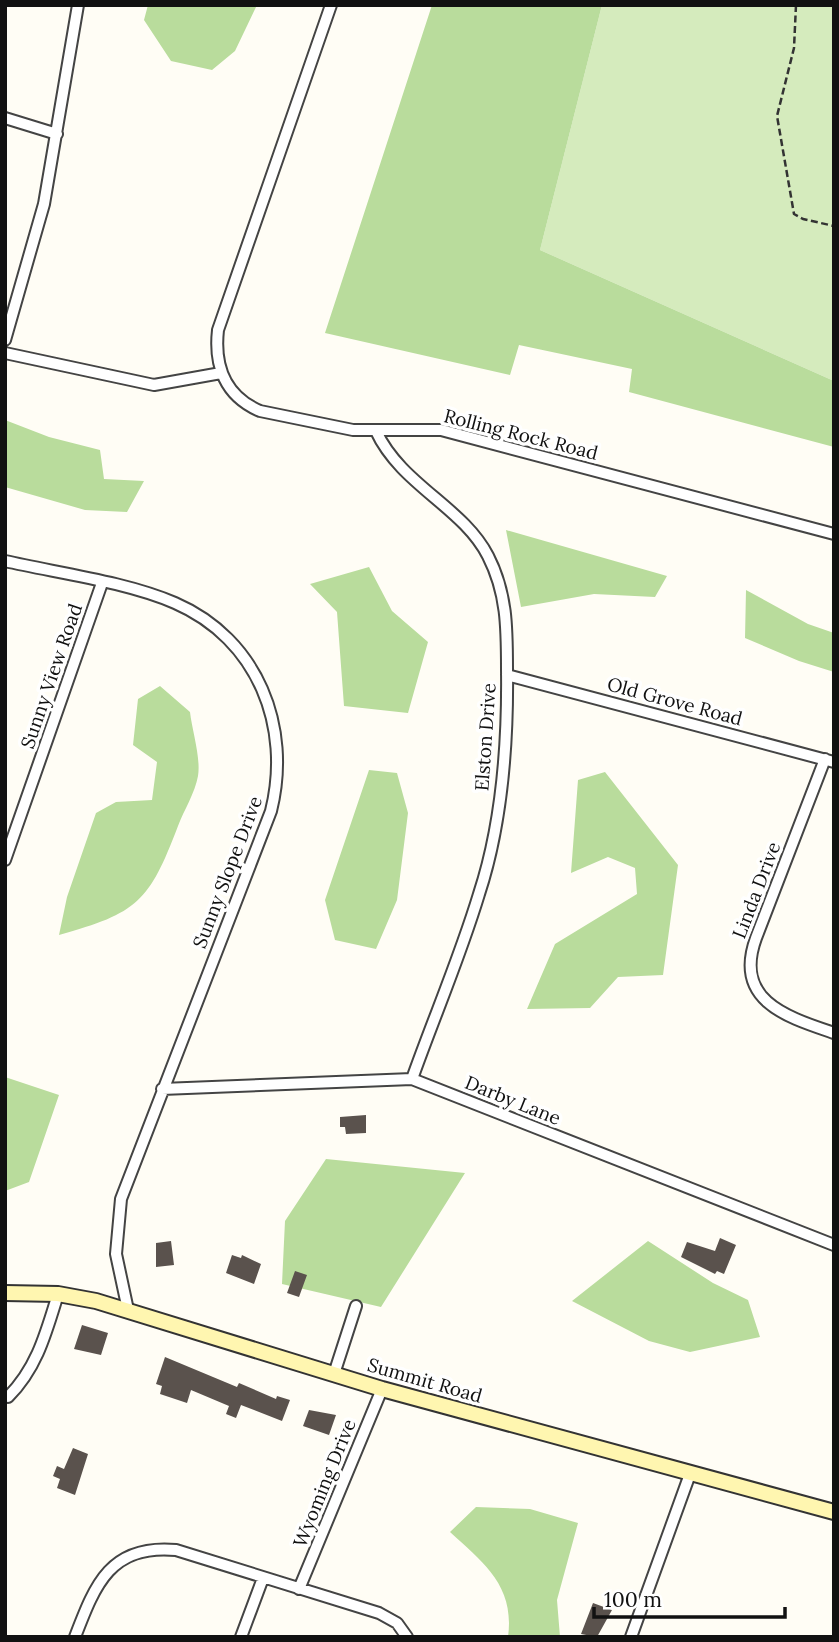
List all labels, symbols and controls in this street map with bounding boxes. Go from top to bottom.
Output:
street label: Rolling Rock Road [441,403,601,465]
street label: Sunny View Road [15,600,87,752]
street label: Old Grove Road [605,671,745,731]
street label: Elston Drive [469,682,501,792]
street label: Sunny Slope Drive [187,792,267,952]
street label: Linda Drive [727,838,785,942]
street label: Darby Lane [462,1070,564,1130]
street label: Summit Road [365,1352,485,1408]
street label: Wyoming Drive [287,1415,361,1551]
scale bar [594,1576,785,1620]
text: 100 m [604,1586,662,1613]

